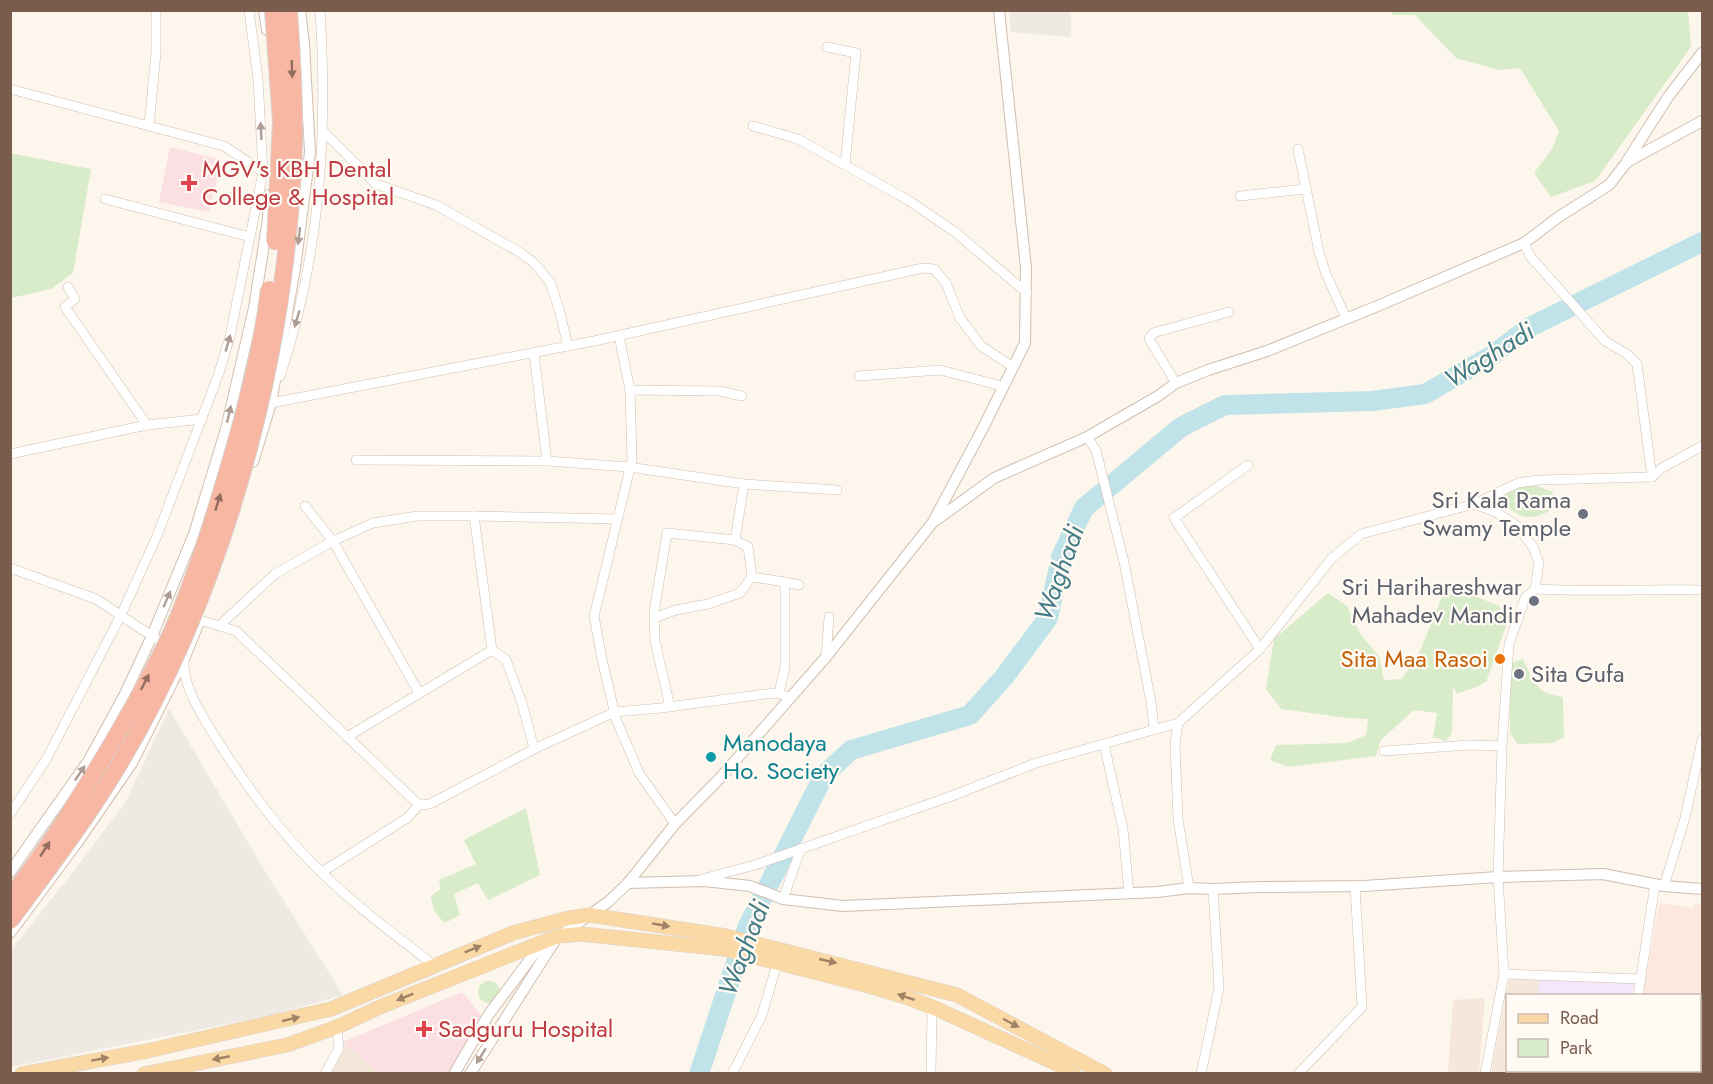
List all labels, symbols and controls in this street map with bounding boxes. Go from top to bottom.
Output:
one-way arrow [288,59,297,78]
one-way arrow [256,121,265,140]
place label: MGV's KBH Dental College & Hospital [202,151,394,214]
marker: MGV's KBH Dental College & Hospital [180,174,198,192]
one-way arrow [294,226,304,245]
one-way arrow [291,310,301,328]
water label: Waghadi [1437,312,1542,398]
one-way arrow [224,334,233,352]
one-way arrow [225,405,235,423]
place label: Sri Kala Rama Swamy Temple [1422,482,1571,545]
one-way arrow [214,493,223,511]
marker: Sri Kala Rama Swamy Temple [1576,507,1590,521]
water label: Waghadi [1024,519,1094,626]
place label: Sri Harihareshwar Mahadev Mandir [1341,569,1523,632]
one-way arrow [162,589,172,607]
marker: Sri Harihareshwar Mahadev Mandir [1527,594,1541,608]
place label: Sita Maa Rasoi [1340,641,1488,676]
marker: Sita Maa Rasoi [1493,652,1507,666]
place label: Sita Gufa [1531,656,1625,691]
marker: Sita Gufa [1512,667,1526,681]
one-way arrow [141,674,150,691]
place label: Manodaya Ho. Society [723,725,840,788]
marker: Manodaya Ho. Society [704,750,718,764]
one-way arrow [74,765,86,781]
one-way arrow [39,842,51,858]
water label: Waghadi [708,894,780,1001]
one-way arrow [652,921,671,930]
one-way arrow [464,944,482,954]
one-way arrow [818,956,837,966]
one-way arrow [897,992,915,1002]
one-way arrow [396,993,414,1002]
legend [1506,994,1701,1072]
text: Road [1560,1005,1599,1031]
place label: Sadguru Hospital [438,1011,613,1046]
one-way arrow [282,1013,300,1023]
one-way arrow [1003,1018,1020,1028]
marker: Sadguru Hospital [415,1020,433,1038]
text: Park [1560,1035,1592,1061]
one-way arrow [475,1048,486,1064]
one-way arrow [91,1054,110,1063]
one-way arrow [211,1054,230,1063]

